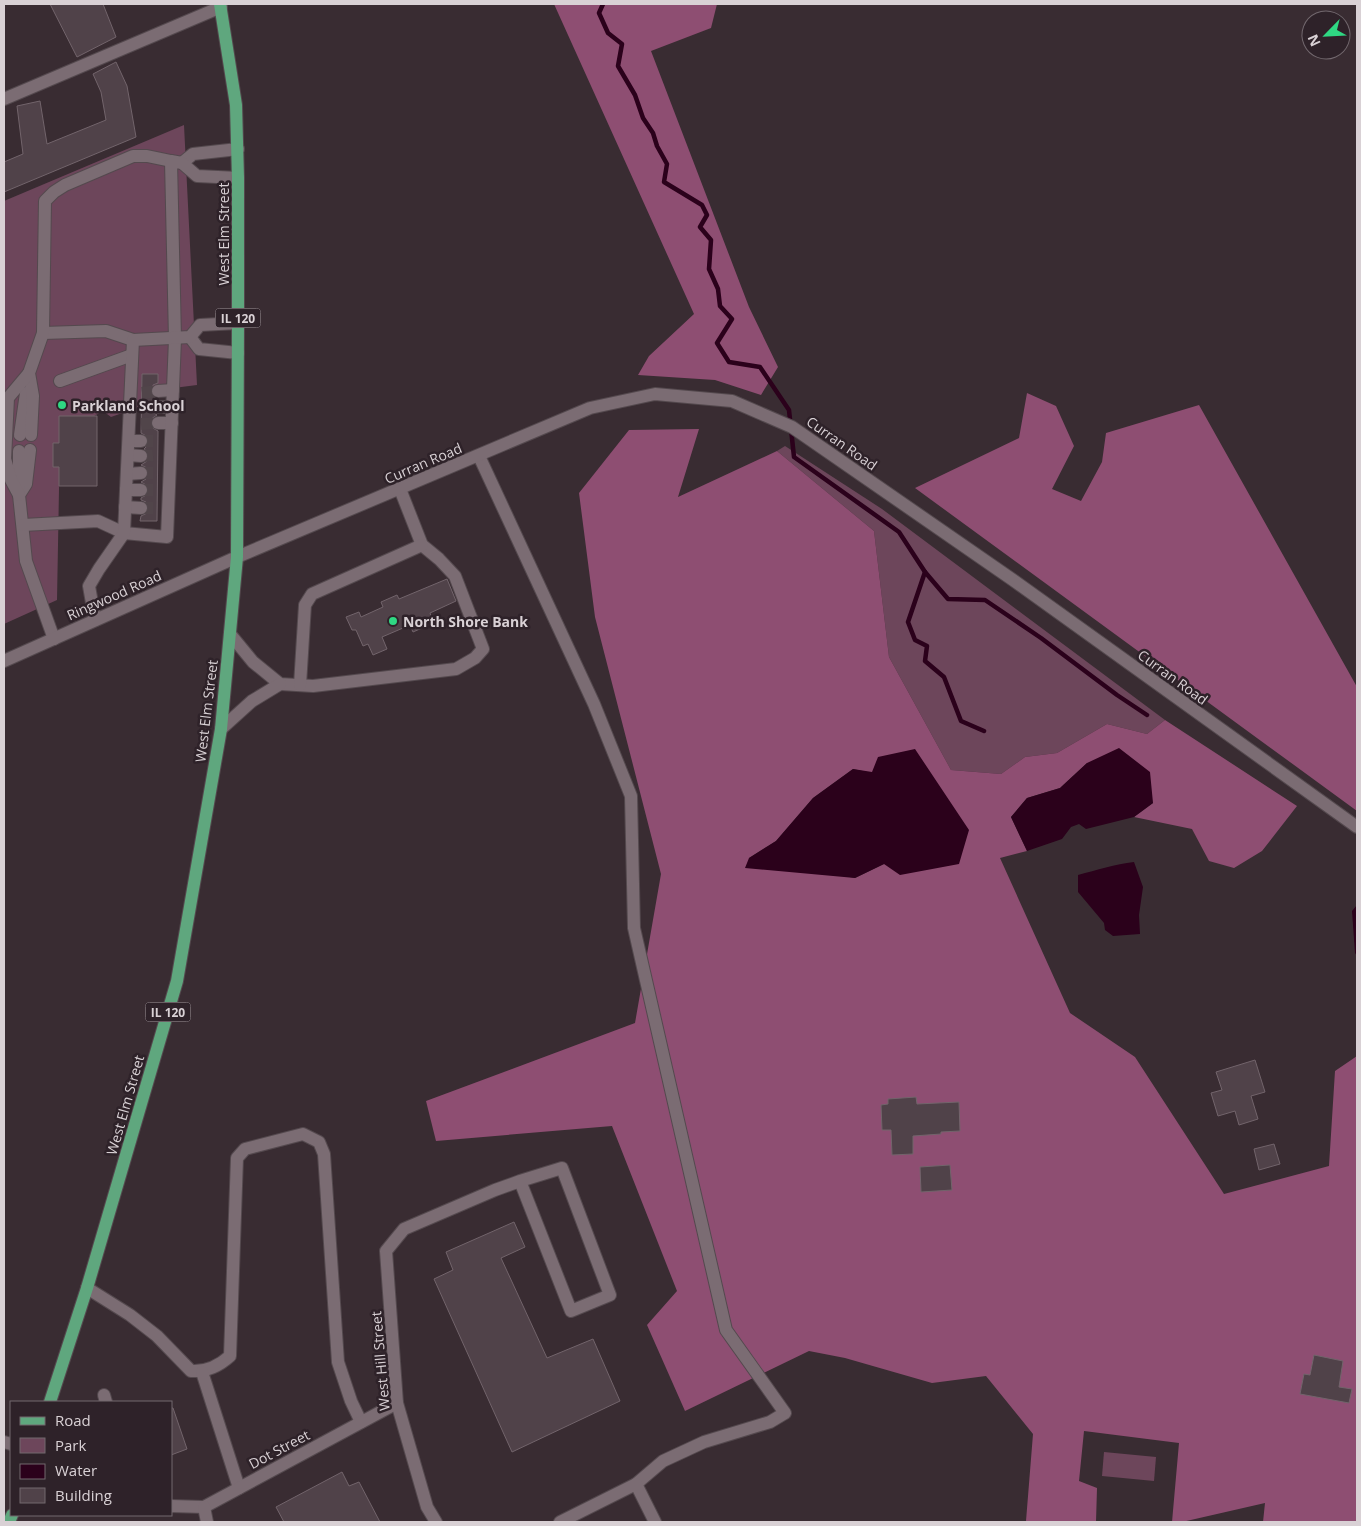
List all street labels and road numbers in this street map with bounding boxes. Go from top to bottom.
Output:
street label: West Elm Street [214,182,233,286]
road number: IL 120 [216,308,260,328]
street label: Curran Road [803,412,881,474]
street label: Curran Road [381,438,465,488]
street label: Ringwood Road [64,566,164,624]
street label: Curran Road [1134,645,1212,709]
street label: West Elm Street [190,659,222,763]
road number: IL 120 [146,1002,190,1022]
street label: West Elm Street [102,1053,148,1157]
street label: West Hill Street [366,1310,394,1412]
street label: Dot Street [245,1425,313,1473]

